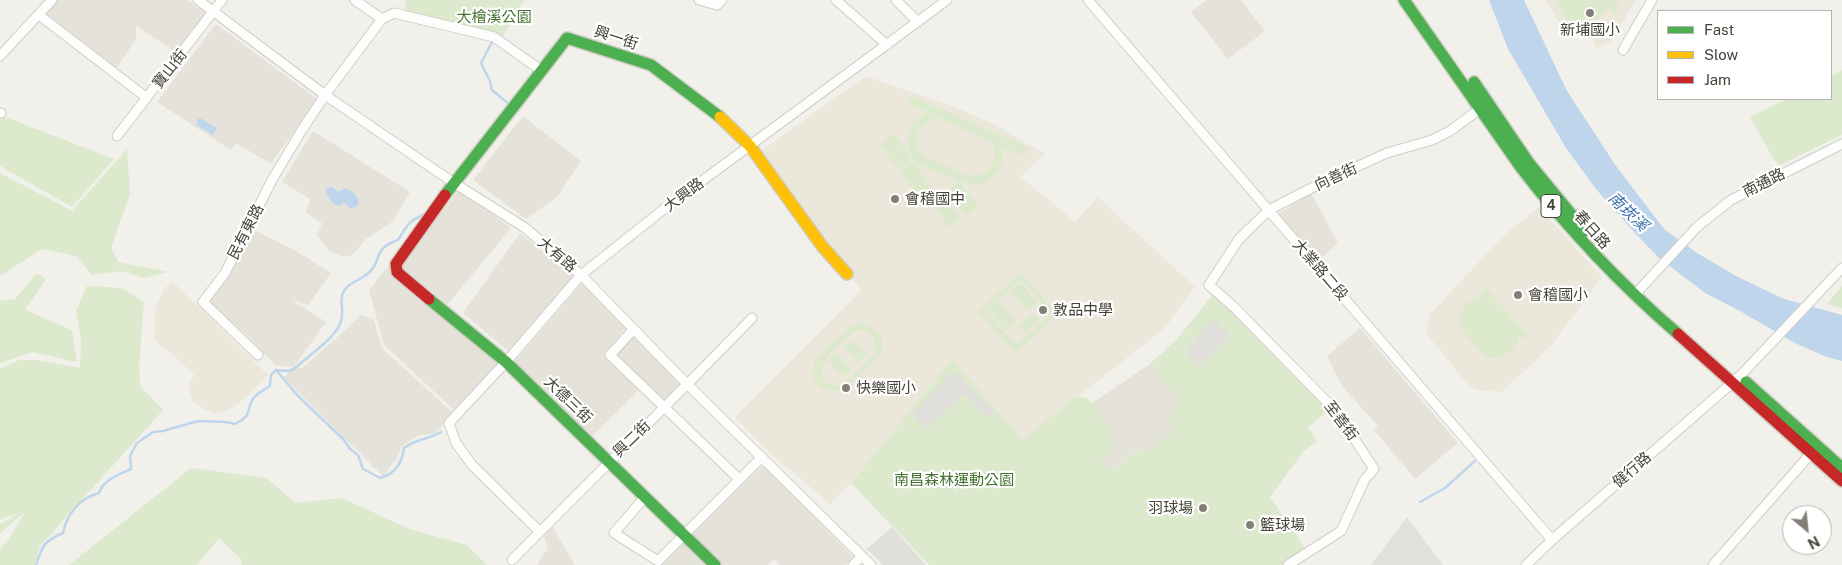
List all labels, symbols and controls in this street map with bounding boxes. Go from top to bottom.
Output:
marker: 新埔國小 [1584,7,1596,19]
park label: 大檜溪公園 [457,8,531,26]
legend [1657,10,1832,100]
place label: 新埔國小 [1560,21,1620,39]
text: Fast [1704,21,1734,38]
street label: 興一街 [592,22,640,54]
street label: 寶山街 [149,46,191,92]
text: Slow [1704,46,1738,63]
text: Jam [1704,71,1731,88]
street label: 向善街 [1312,159,1360,195]
street label: 南通路 [1740,165,1788,201]
street label: 大興路 [661,174,707,216]
water label: 南崁溪 [1604,188,1652,236]
place label: 會稽國中 [905,190,965,208]
marker: 會稽國中 [889,193,901,205]
road number: 4 [1541,195,1561,218]
street label: 民有東路 [224,201,268,263]
street label: 春日路 [1570,207,1614,253]
street label: 大有路 [534,234,580,276]
street label: 大業路二段 [1289,236,1351,304]
place label: 會稽國小 [1528,286,1588,304]
marker: 會稽國小 [1512,289,1524,301]
place label: 敦品中學 [1053,301,1113,319]
marker: 敦品中學 [1037,304,1049,316]
street label: 大德三街 [540,373,596,427]
place label: 快樂國小 [856,379,916,397]
marker: 快樂國小 [840,382,852,394]
street label: 至善街 [1320,398,1362,444]
street label: 興二街 [610,417,654,461]
street label: 健行路 [1609,448,1655,492]
park label: 南昌森林運動公園 [894,471,1014,489]
place label: 羽球場 [1148,499,1193,517]
marker: 羽球場 [1197,502,1209,514]
north arrow [1782,505,1832,555]
place label: 籃球場 [1260,516,1305,534]
marker: 籃球場 [1244,519,1256,531]
text: N [1805,533,1822,552]

